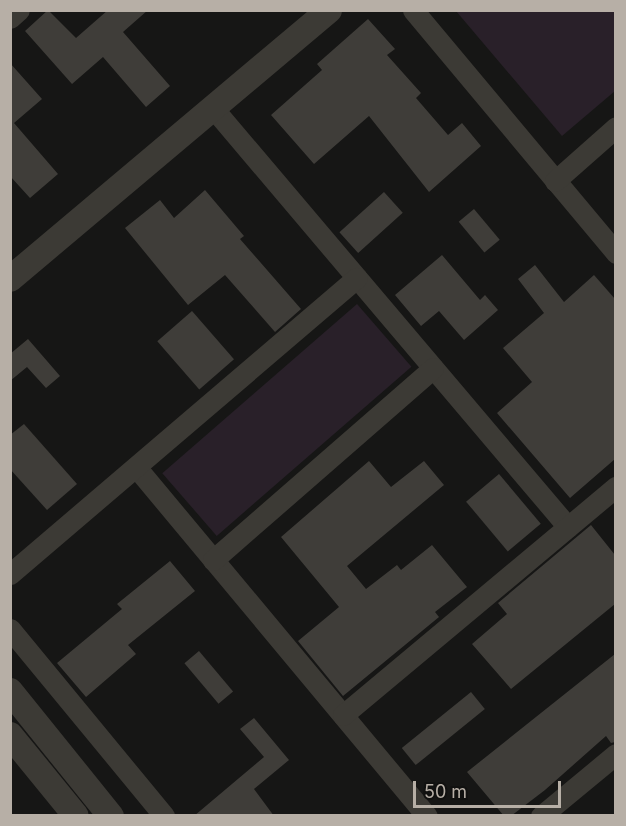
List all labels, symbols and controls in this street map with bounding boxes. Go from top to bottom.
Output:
scale bar [416,769,564,807]
text: 50 m [424,781,467,802]

